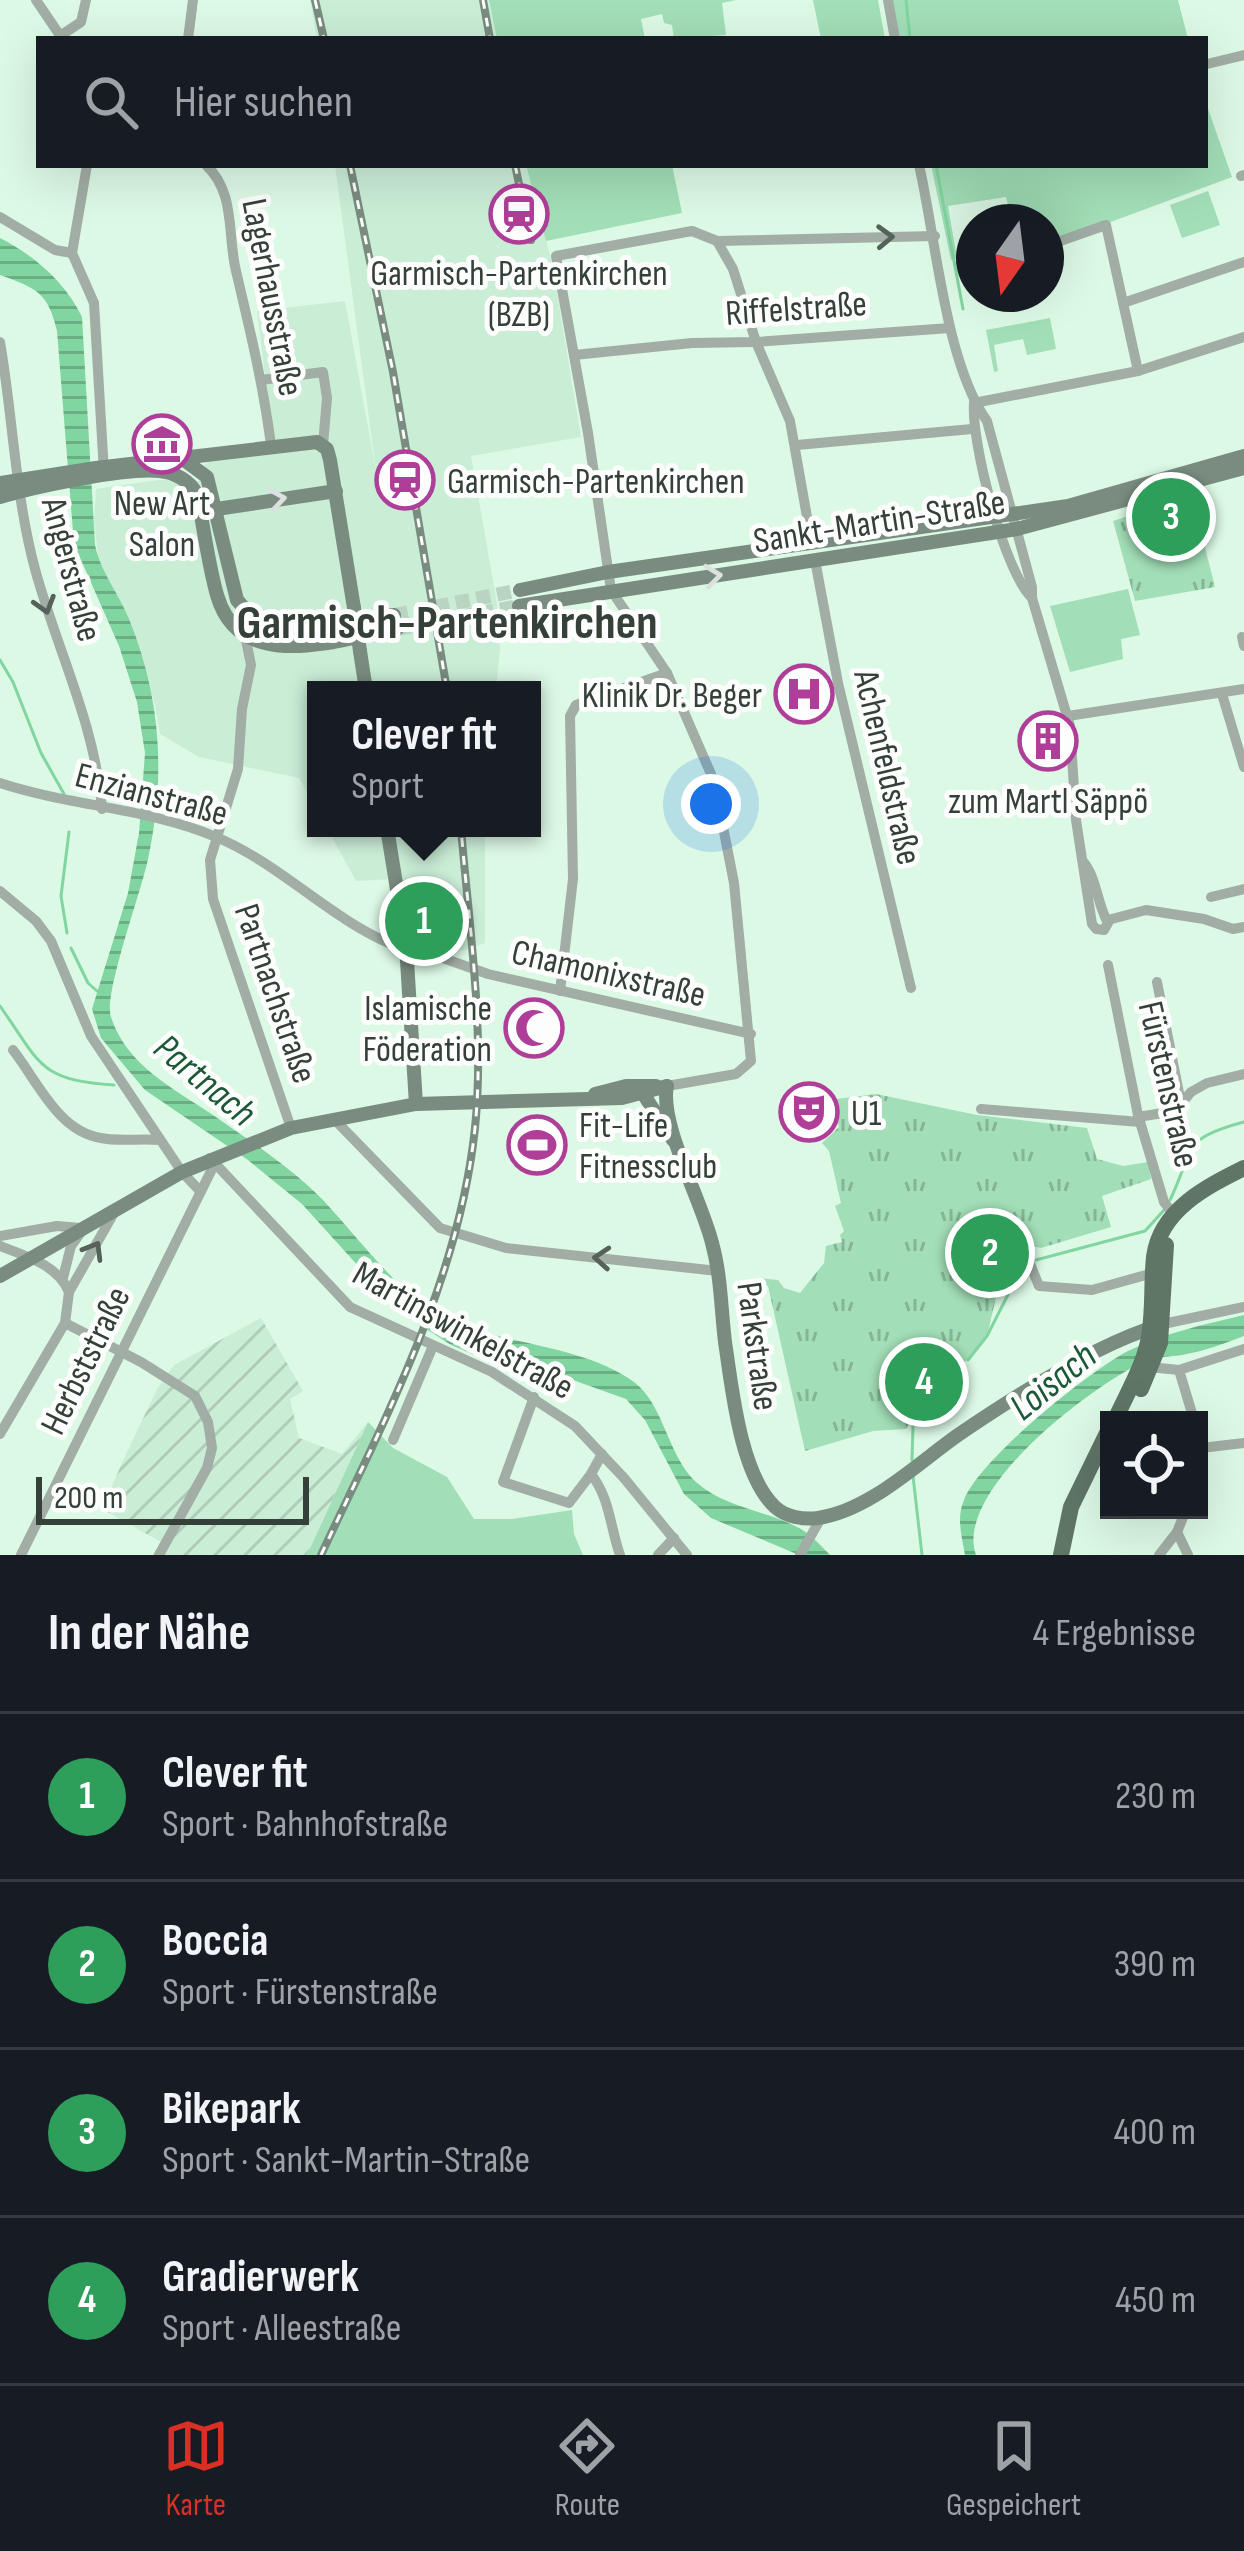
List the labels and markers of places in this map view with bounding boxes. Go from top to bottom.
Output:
station icon: Garmisch-Partenkirchen (BZB) [488,183,550,245]
place label: Garmisch-Partenkirchen (BZB) [370,253,668,337]
museum icon: New Art Salon [131,413,193,475]
station icon: Garmisch-Partenkirchen [374,449,436,511]
place label: Garmisch-Partenkirchen [447,461,745,504]
pin: 3 [1132,472,1210,562]
place label: New Art Salon [114,483,210,567]
hospital icon: Klinik Dr. Beger [773,663,835,725]
place label: Klinik Dr. Beger [582,675,762,718]
building icon: zum Martl Säppö [1017,710,1079,772]
place label: zum Martl Säppö [948,781,1148,824]
pin: 1 [385,876,463,966]
place label: Islamische Föderation [363,988,492,1072]
mosque icon: Islamische Föderation [503,997,565,1059]
theatre icon: U1 [778,1081,840,1143]
place label: U1 [851,1093,882,1136]
place label: Fit-Life Fitnessclub [579,1105,717,1189]
sports icon: Fit-Life Fitnessclub [506,1114,568,1176]
pin: 2 [951,1208,1029,1298]
pin: 4 [885,1337,963,1427]

